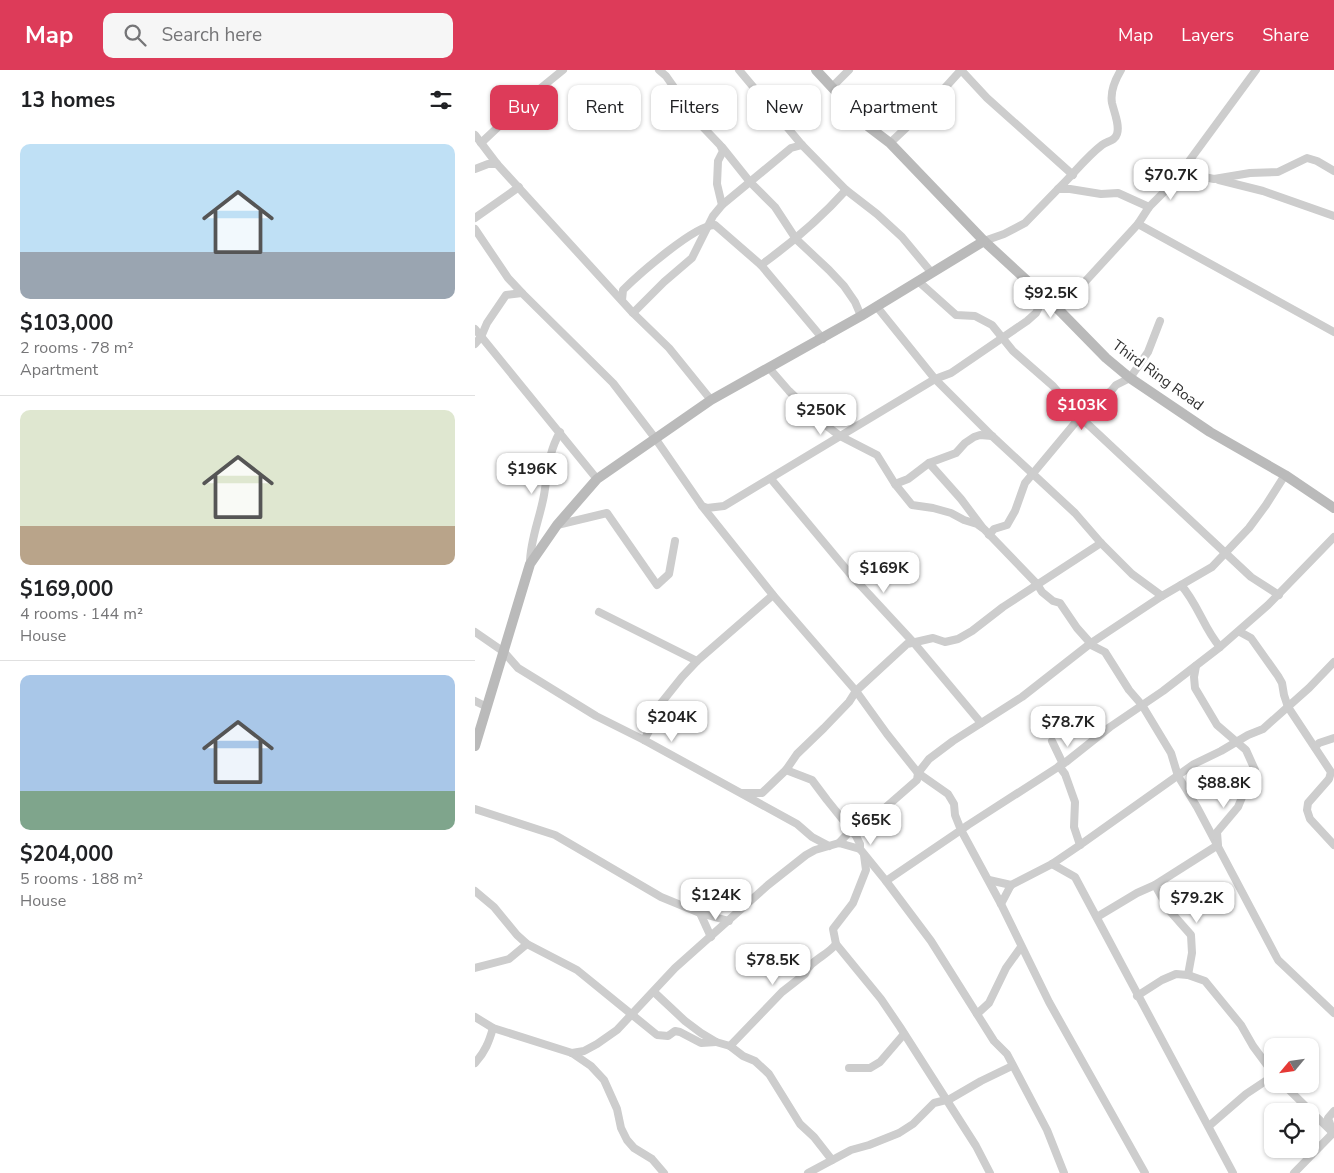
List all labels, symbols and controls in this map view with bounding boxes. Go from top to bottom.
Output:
search box [103,13,453,58]
text: Map [25,19,73,51]
icon: search [121,21,149,49]
text: Search here [161,22,262,48]
text: Map [1118,23,1153,47]
text: Layers [1181,23,1234,47]
text: Share [1262,23,1309,47]
chip: Buy [490,85,558,130]
chip: Rent [568,85,641,130]
chip: Filters [651,85,737,130]
chip: New [747,85,821,130]
chip: Apartment [831,85,955,130]
text: 13 homes [20,86,115,114]
icon: filters [427,86,455,114]
pin: $70.7K [1130,158,1212,201]
text: $70.7K [1145,164,1198,186]
icon: home [193,177,283,267]
pin: $92.5K [1010,276,1092,319]
text: $92.5K [1025,282,1078,304]
text: $103,000 [20,309,113,337]
street label: Third Ring Road [1108,335,1208,415]
text: 2 rooms · 78 m² [20,337,133,359]
text: Apartment [20,359,98,381]
pin: $103K [1047,388,1117,431]
pin: $250K [786,394,856,436]
text: $103K [1057,394,1107,416]
text: $250K [796,399,846,421]
icon: home [193,442,283,532]
pin: $196K [497,452,567,495]
text: $196K [507,458,557,480]
pin: $169K [849,552,919,594]
text: $169K [859,557,909,579]
text: $169,000 [20,575,113,603]
text: 4 rooms · 144 m² [20,603,143,625]
text: House [20,625,66,647]
pin: $204K [637,700,707,743]
text: $204K [647,706,697,728]
pin: $78.7K [1027,706,1109,748]
icon: home [193,707,283,797]
text: $78.7K [1042,711,1095,733]
pin: $88.8K [1183,766,1265,809]
text: $88.8K [1198,772,1251,794]
pin: $65K [841,804,901,846]
text: $65K [851,809,891,831]
text: $204,000 [20,840,113,868]
text: 5 rooms · 188 m² [20,868,143,890]
pin: $124K [681,878,751,921]
pin: $79.2K [1156,882,1238,924]
text: $124K [691,884,741,906]
text: $79.2K [1171,887,1224,909]
text: House [20,890,66,912]
pin: $78.5K [732,944,814,986]
text: $78.5K [747,949,800,971]
north arrow [1264,1038,1319,1092]
map controls [1264,1038,1319,1158]
button: locate [1264,1103,1319,1158]

